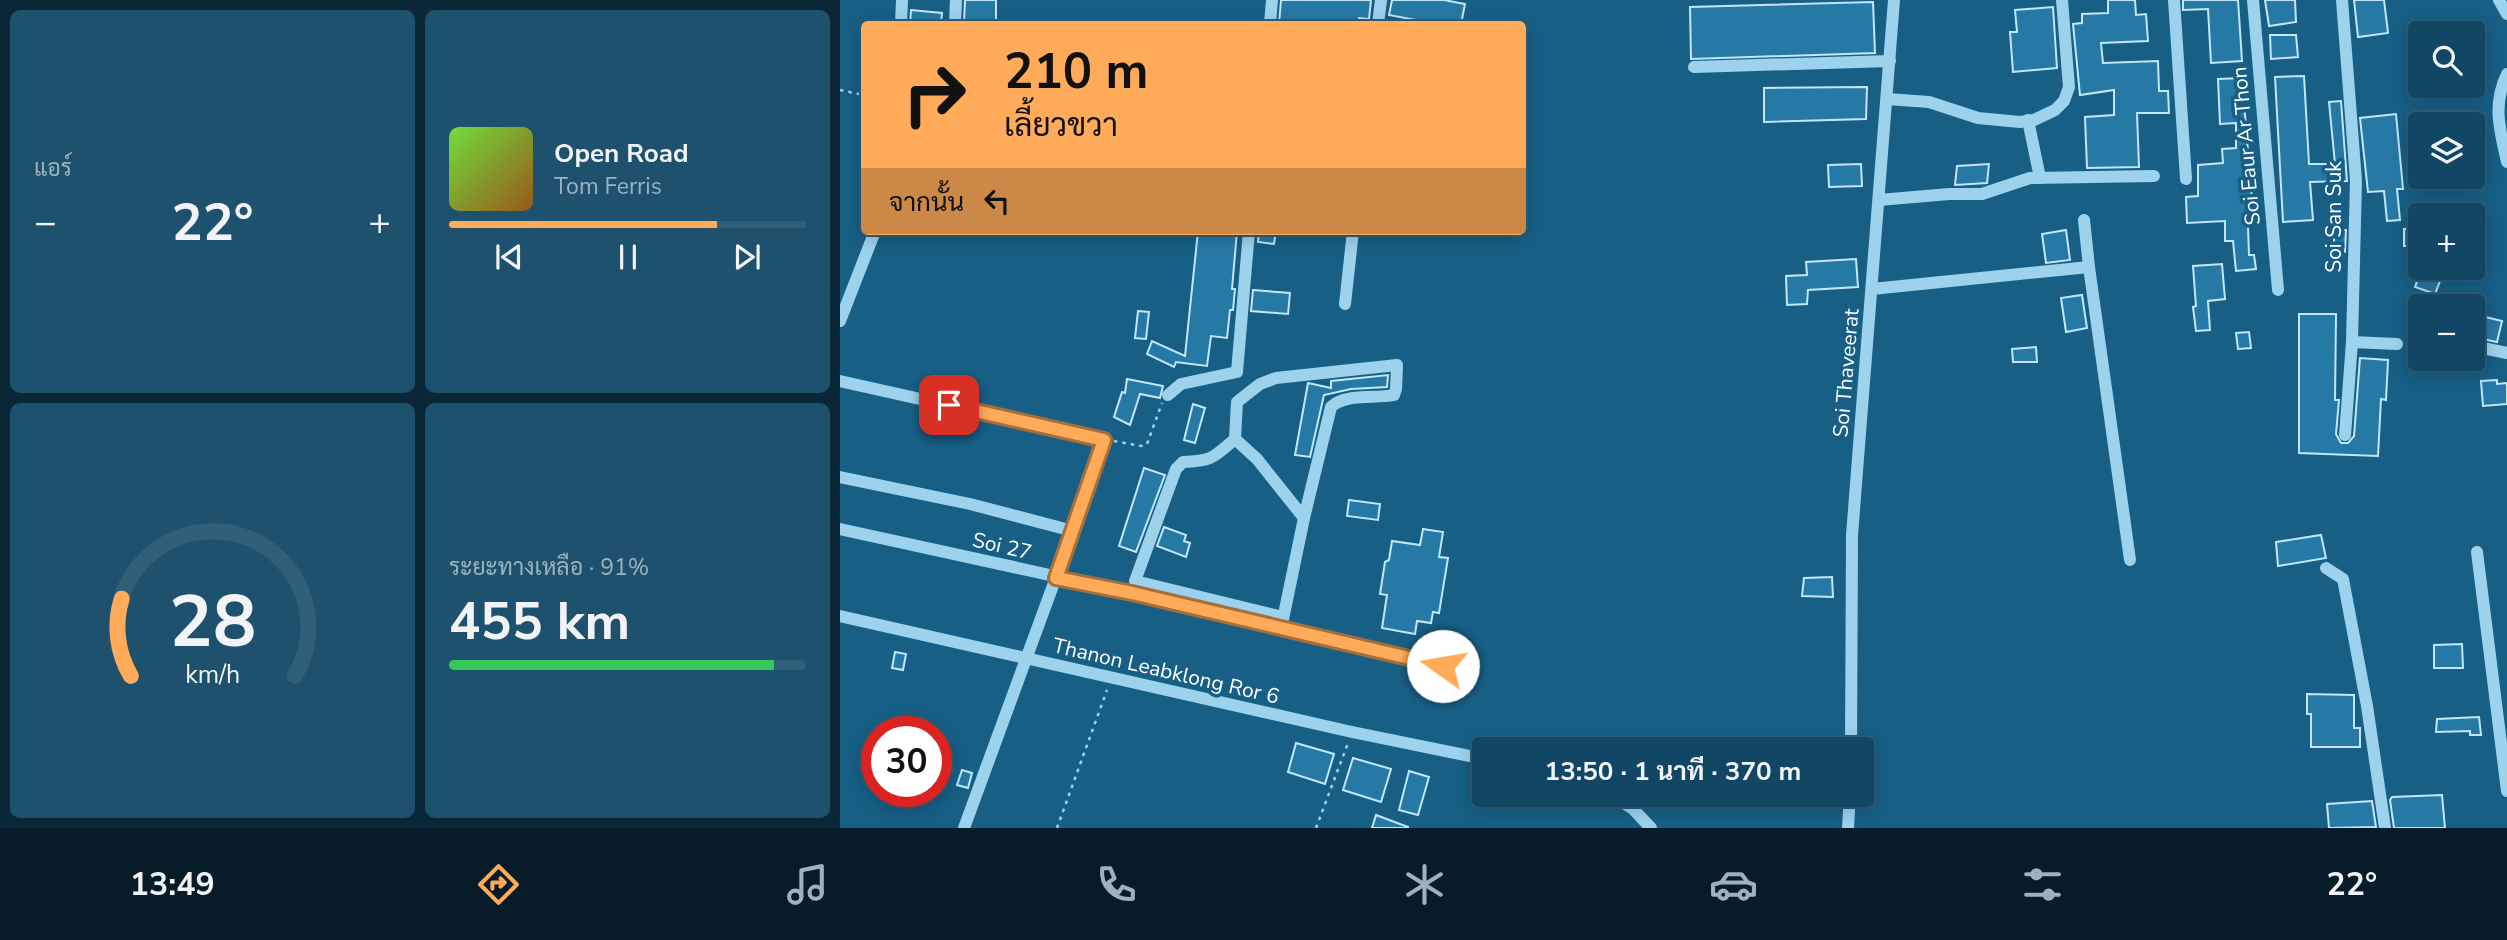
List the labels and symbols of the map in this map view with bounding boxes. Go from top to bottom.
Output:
street label: Soi Eaur Ar Thon [2225,65,2267,227]
street label: Soi San Suk [2320,161,2348,273]
street label: Soi Thaveerat [1826,307,1866,439]
pin [919,375,979,435]
street label: Soi 27 [970,526,1034,566]
position arrow [1406,629,1480,703]
street label: Thanon Leabklong Ror 6 [1050,631,1282,711]
speed limit sign: 30 [861,716,952,807]

